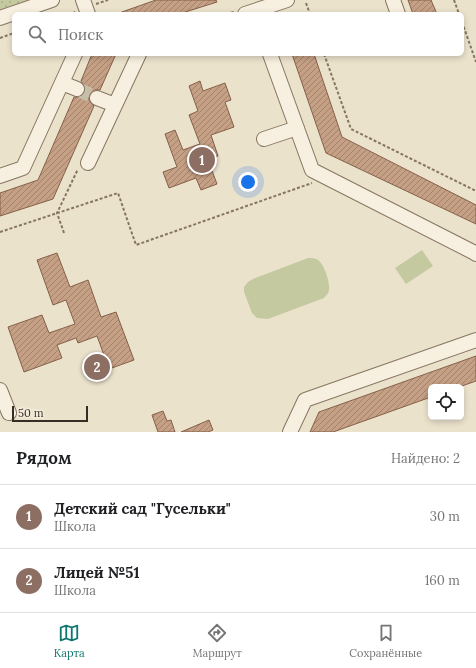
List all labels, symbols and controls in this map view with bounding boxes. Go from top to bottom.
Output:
search box [12,12,464,56]
icon: search [26,23,48,45]
text: Поиск [58,25,103,44]
pin: 1 [189,145,215,175]
your location [238,172,258,192]
pin: 2 [84,352,110,382]
map controls [428,384,464,420]
button: locate [428,384,464,420]
scale bar [12,404,88,423]
text: 50 m [18,406,44,420]
text: Рядом [16,447,72,469]
text: Найдено: 2 [391,450,460,467]
text: Детский сад "Гусельки" [54,499,231,518]
text: 1 [26,508,32,525]
text: 30 m [430,508,460,525]
text: Школа [54,518,96,535]
text: Лицей №51 [54,563,140,582]
text: 2 [26,572,32,589]
text: 160 m [425,572,460,589]
text: Школа [54,582,96,599]
tab: Карта [54,622,85,660]
tab: Маршрут [192,622,242,660]
tab: Сохранённые [349,622,422,660]

